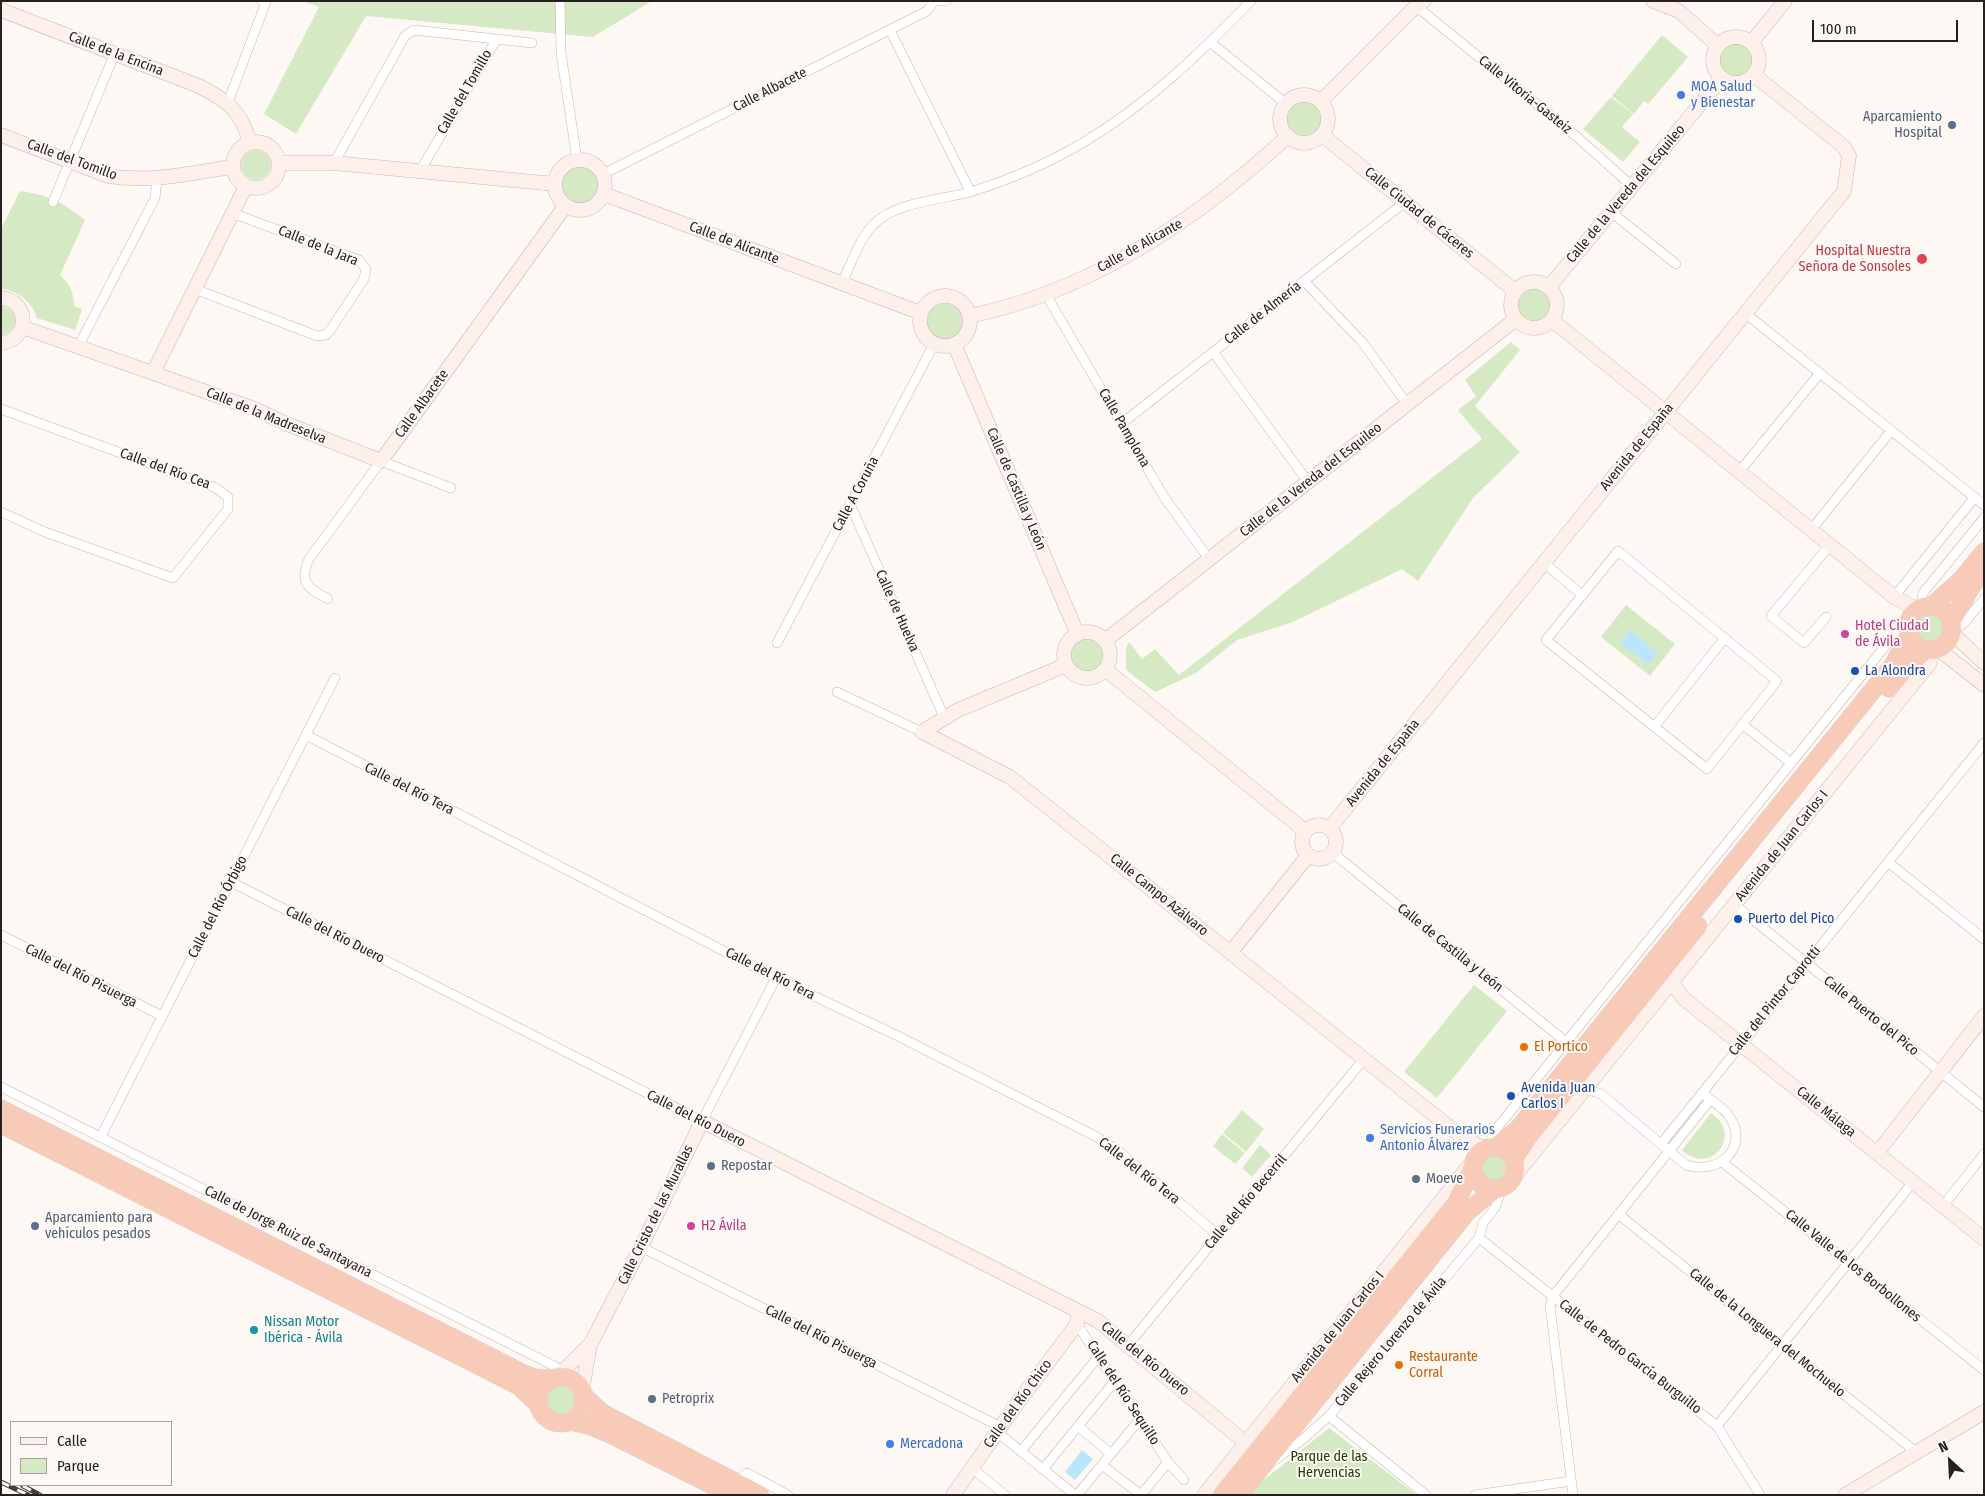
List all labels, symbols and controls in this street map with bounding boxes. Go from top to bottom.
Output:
scale bar [1815,10,1961,42]
text: 100 m [1820,20,1857,38]
street label: Calle de la Encina [66,28,166,80]
street label: Calle del Tomillo [434,47,496,137]
street label: Calle Vitoria-Gasteiz [1475,52,1575,138]
street label: Calle Albacete [730,64,810,116]
place label: MOA Salud y Bienestar [1691,79,1755,111]
marker: MOA Salud y Bienestar [1675,89,1687,101]
place label: Aparcamiento Hospital [1863,109,1942,142]
marker: Aparcamiento Hospital [1946,119,1958,131]
street label: Calle de la Vereda del Esquileo [1563,121,1689,267]
street label: Calle del Tomillo [25,136,119,184]
street label: Calle Ciudad de Cáceres [1361,164,1477,262]
street label: Calle de Alicante [1094,216,1186,276]
street label: Calle de Alicante [687,218,781,268]
street label: Calle de la Jara [276,222,360,270]
place label: Hospital Nuestra Señora de Sonsoles [1799,243,1911,276]
marker: Hospital Nuestra Señora de Sonsoles [1915,252,1929,266]
street label: Calle de Almería [1221,278,1305,348]
street label: Calle Albacete [392,367,452,441]
street label: Calle de la Madreselva [204,384,328,448]
street label: Calle Pamplona [1095,386,1153,470]
street label: Avenida de España [1597,400,1677,494]
street label: Calle de la Vereda del Esquileo [1237,419,1385,541]
street label: Calle de Castilla y León [983,425,1049,553]
street label: Calle del Río Cea [118,445,212,493]
street label: Calle A Coruña [829,454,883,534]
street label: Calle de Huelva [871,567,923,655]
place label: Hotel Ciudad de Ávila [1855,618,1929,650]
marker: Hotel Ciudad de Ávila [1839,628,1851,640]
place label: La Alondra [1865,663,1926,679]
marker: La Alondra [1849,665,1861,677]
street label: Avenida de España [1343,716,1423,810]
street label: Calle del Río Tera [361,759,457,819]
street label: Avenida de Juan Carlos I [1732,787,1832,905]
street label: Calle Campo Azálvaro [1106,850,1212,940]
street label: Calle del Río Órbigo [185,853,251,961]
street label: Calle de Castilla y León [1394,900,1506,996]
street label: Calle del Río Duero [283,903,387,967]
place label: Puerto del Pico [1748,911,1834,927]
marker: Puerto del Pico [1732,913,1744,925]
street label: Calle del Río Pisuerga [22,941,140,1011]
street label: Calle del Pintor Caprotti [1725,943,1825,1059]
street label: Calle del Río Tera [722,944,818,1004]
street label: Calle Puerto del Pico [1820,972,1922,1060]
place label: El Portico [1534,1039,1588,1055]
marker: El Portico [1518,1041,1530,1053]
place label: Avenida Juan Carlos I [1521,1080,1595,1112]
street label: Calle Málaga [1793,1083,1859,1141]
street label: Calle del Río Duero [644,1087,748,1151]
marker: Avenida Juan Carlos I [1505,1090,1517,1102]
place label: Servicios Funerarios Antonio Álvarez [1380,1122,1495,1154]
marker: Servicios Funerarios Antonio Álvarez [1364,1132,1376,1144]
street label: Calle del Río Tera [1095,1134,1183,1208]
street label: Calle Cristo de las Murallas [615,1142,697,1288]
street label: Calle del Río Becerril [1201,1151,1291,1253]
place label: Repostar [721,1158,772,1174]
marker: Repostar [705,1160,717,1172]
place label: Moeve [1426,1171,1463,1187]
marker: Moeve [1410,1173,1422,1185]
street label: Calle de Jorge Ruiz de Santayana [201,1182,375,1282]
street label: Calle Valle de los Borbollones [1782,1206,1924,1326]
place label: Aparcamiento para vehículos pesados [45,1210,153,1242]
place label: H2 Ávila [701,1218,747,1234]
marker: Aparcamiento para vehículos pesados [29,1220,41,1232]
marker: H2 Ávila [685,1220,697,1232]
street label: Calle de la Longuera del Mochuelo [1686,1265,1848,1401]
street label: Avenida de Juan Carlos I [1288,1268,1388,1386]
street label: Calle Rejero Lorenzo de Ávila [1332,1274,1450,1410]
street label: Calle de Pedro García Burguillo [1555,1296,1705,1418]
street label: Calle del Río Pisuerga [762,1302,880,1372]
place label: Nissan Motor Ibérica - Ávila [264,1314,343,1346]
street label: Calle del Río Duero [1097,1318,1193,1400]
marker: Nissan Motor Ibérica - Ávila [248,1324,260,1336]
street label: Calle del Río Sequillo [1083,1338,1163,1448]
place label: Restaurante Corral [1409,1349,1478,1381]
street label: Calle del Río Chico [980,1356,1056,1452]
marker: Restaurante Corral [1393,1359,1405,1371]
place label: Petroprix [662,1391,714,1407]
marker: Petroprix [646,1393,658,1405]
legend [10,1421,172,1486]
text: Calle [57,1432,87,1450]
place label: Mercadona [900,1436,963,1452]
north arrow [1925,1436,1975,1486]
text: N [1936,1437,1951,1456]
marker: Mercadona [884,1438,896,1450]
park label: Parque de las Hervencias [1290,1449,1368,1481]
text: Parque [57,1457,100,1475]

